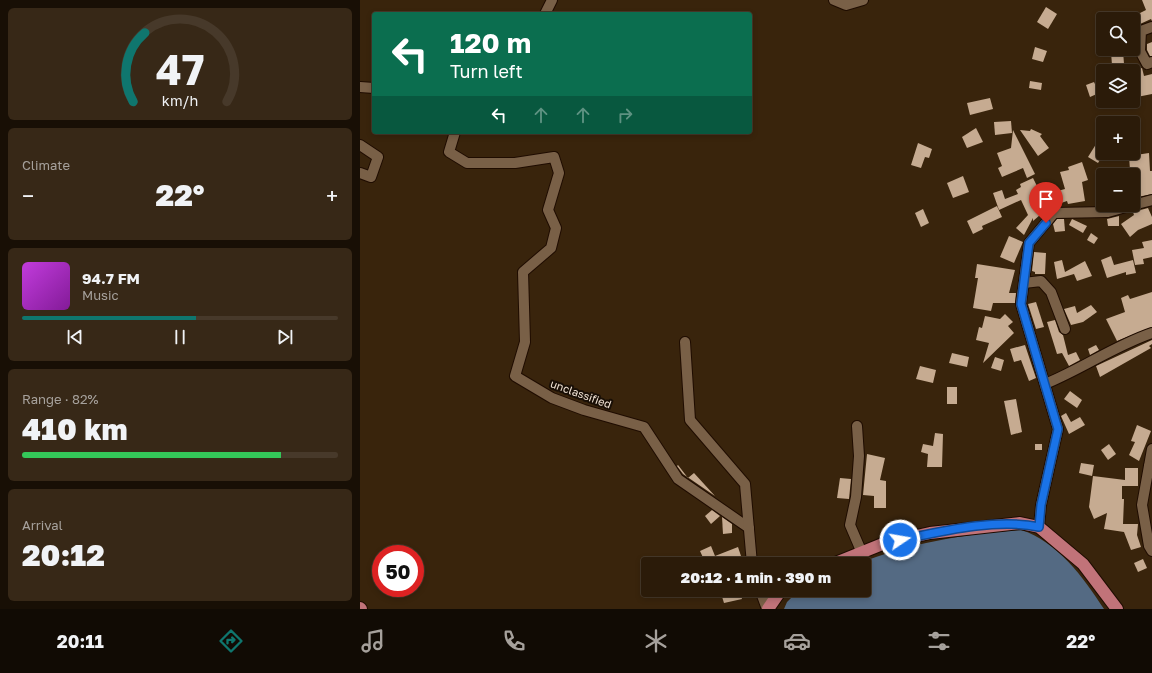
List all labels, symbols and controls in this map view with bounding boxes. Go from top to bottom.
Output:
map controls [1096,12,1140,212]
button: search [1096,12,1140,56]
text: 120 m [450,26,531,59]
icon: left [384,28,436,80]
text: 47 [156,44,204,94]
text: Turn left [450,60,523,82]
button: layers [1096,64,1140,108]
text: km/h [162,92,198,109]
icon: left [488,104,510,126]
icon: ahead [530,104,552,126]
icon: ahead [572,104,594,126]
icon: right [614,104,636,126]
button: + [1096,116,1140,160]
text: Climate [22,157,70,173]
button: − [1096,168,1140,212]
text: 22° [156,177,204,213]
text: − [22,182,34,209]
text: + [326,182,338,209]
pin [1029,182,1063,223]
icon: arrive [1035,188,1057,210]
text: 94.7 FM [82,269,140,287]
text: Music [82,287,119,303]
icon: previous [64,326,86,348]
icon: pause [169,326,191,348]
icon: next [274,326,296,348]
street label: unclassified [549,376,613,411]
text: Range · 82% [22,391,98,407]
text: 410 km [22,411,128,447]
text: Arrival [22,517,63,533]
position arrow [879,519,921,561]
text: 20:12 [22,537,105,573]
speed limit sign: 50 [372,545,424,597]
text: 20:12 · 1 min · 390 m [681,568,831,586]
icon: directions [217,627,245,655]
icon: music [359,627,387,655]
icon: phone [500,627,528,655]
icon: climate [642,627,670,655]
icon: car [783,627,811,655]
icon: filters [925,627,953,655]
text: 20:11 [57,630,104,652]
text: 22° [1066,630,1095,652]

